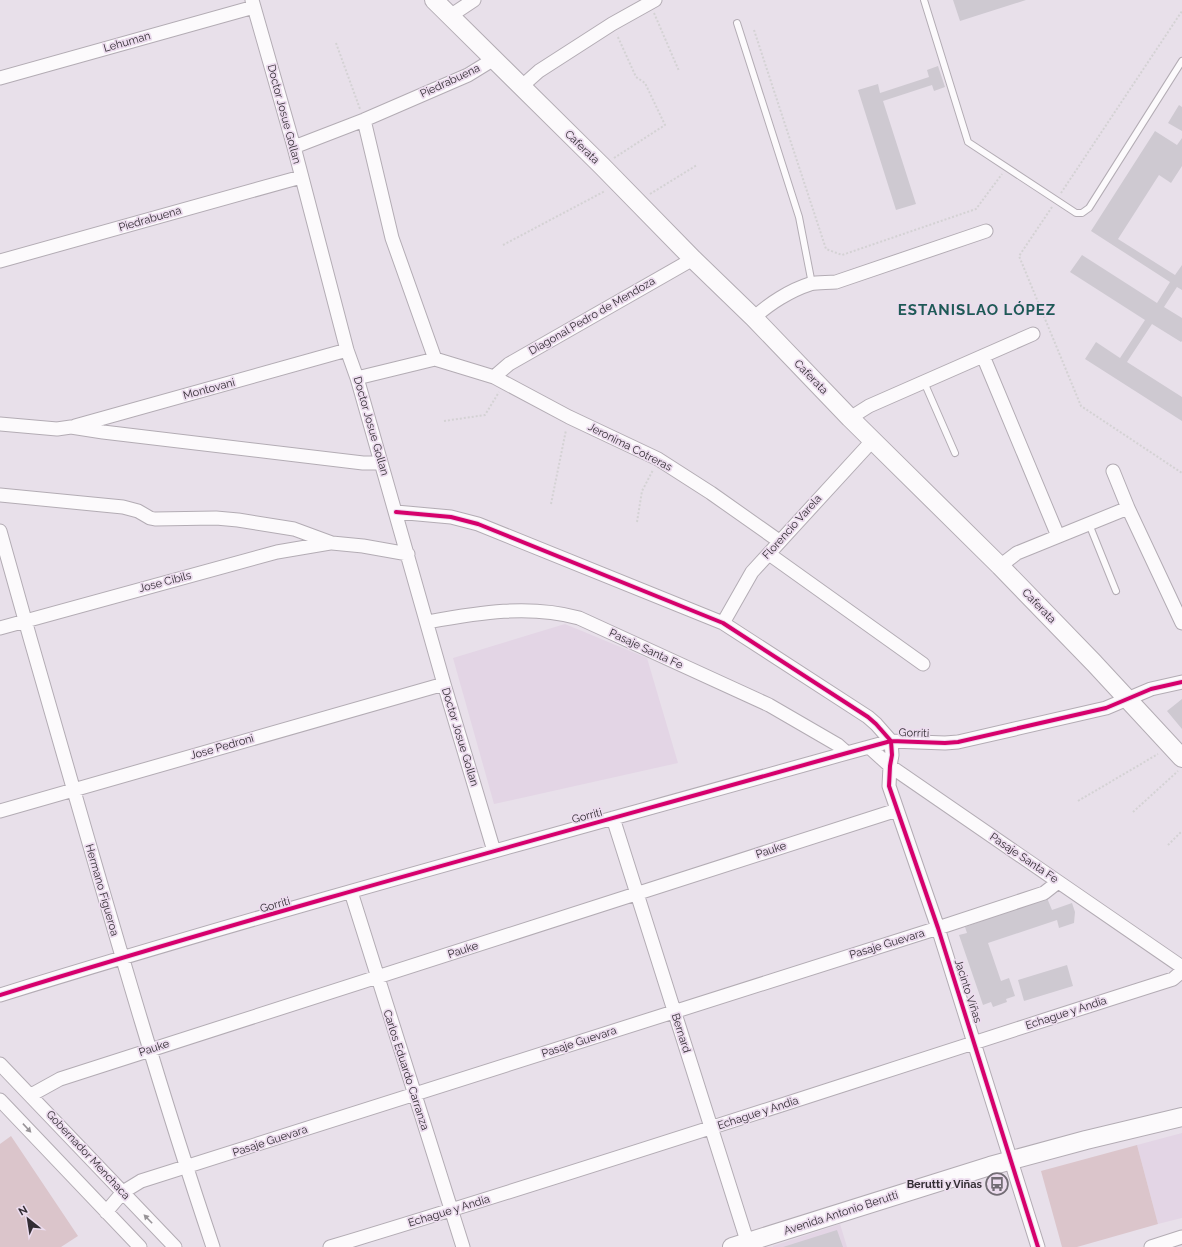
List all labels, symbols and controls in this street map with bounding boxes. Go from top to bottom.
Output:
street label: Lehuman [102,29,152,55]
street label: Piedrabuena [418,61,482,101]
street label: Doctor Josue Gollan [264,63,304,165]
street label: Caferata [562,127,602,167]
street label: Piedrabuena [117,204,183,234]
street label: Diagonal Pedro de Mendoza [527,274,657,358]
district label: ESTANISLAO LÓPEZ [898,301,1056,319]
street label: Caferata [791,357,831,397]
street label: Doctor Josue Gollan [351,375,391,477]
street label: Montovani [182,376,236,402]
street label: Jeronima Cotreras [586,420,674,474]
street label: Florencio Varela [760,492,824,562]
street label: Jose Cibils [137,569,193,595]
street label: Caferata [1019,586,1059,626]
street label: Pasaje Santa Fe [607,626,685,672]
street label: Doctor Josue Gollan [439,686,481,788]
street label: Gorriti [898,726,930,740]
street label: Jose Pedroni [189,732,255,762]
street label: Gorriti [571,806,603,826]
street label: Pasaje Santa Fe [987,830,1061,886]
street label: Pauke [754,839,788,861]
street label: Hermano Figueroa [83,842,121,938]
street label: Gorriti [258,895,292,915]
street label: Pasaje Guevara [848,926,926,962]
street label: Pauke [446,939,480,961]
street label: Jacinto Viñas [952,958,984,1024]
street label: Echague y Andia [1024,994,1108,1032]
street label: Carlos Eduardo Carranza [380,1008,432,1132]
street label: Bernard [669,1012,694,1054]
street label: Pasaje Guevara [540,1024,618,1060]
street label: Pauke [137,1037,171,1059]
street label: Echague y Andia [716,1094,800,1132]
street label: Gobernador Menchaca [43,1108,133,1202]
one-way arrow [22,1123,32,1133]
street label: Pasaje Guevara [231,1123,309,1159]
bus stop icon: Berutti y Viñas [984,1171,1010,1197]
place label: Berutti y Viñas [907,1178,983,1191]
street label: Avenida Antonio Berutti [782,1188,900,1238]
street label: Echague y Andia [407,1192,491,1230]
north arrow [8,1199,48,1239]
text: N [16,1203,30,1219]
one-way arrow [143,1214,153,1224]

